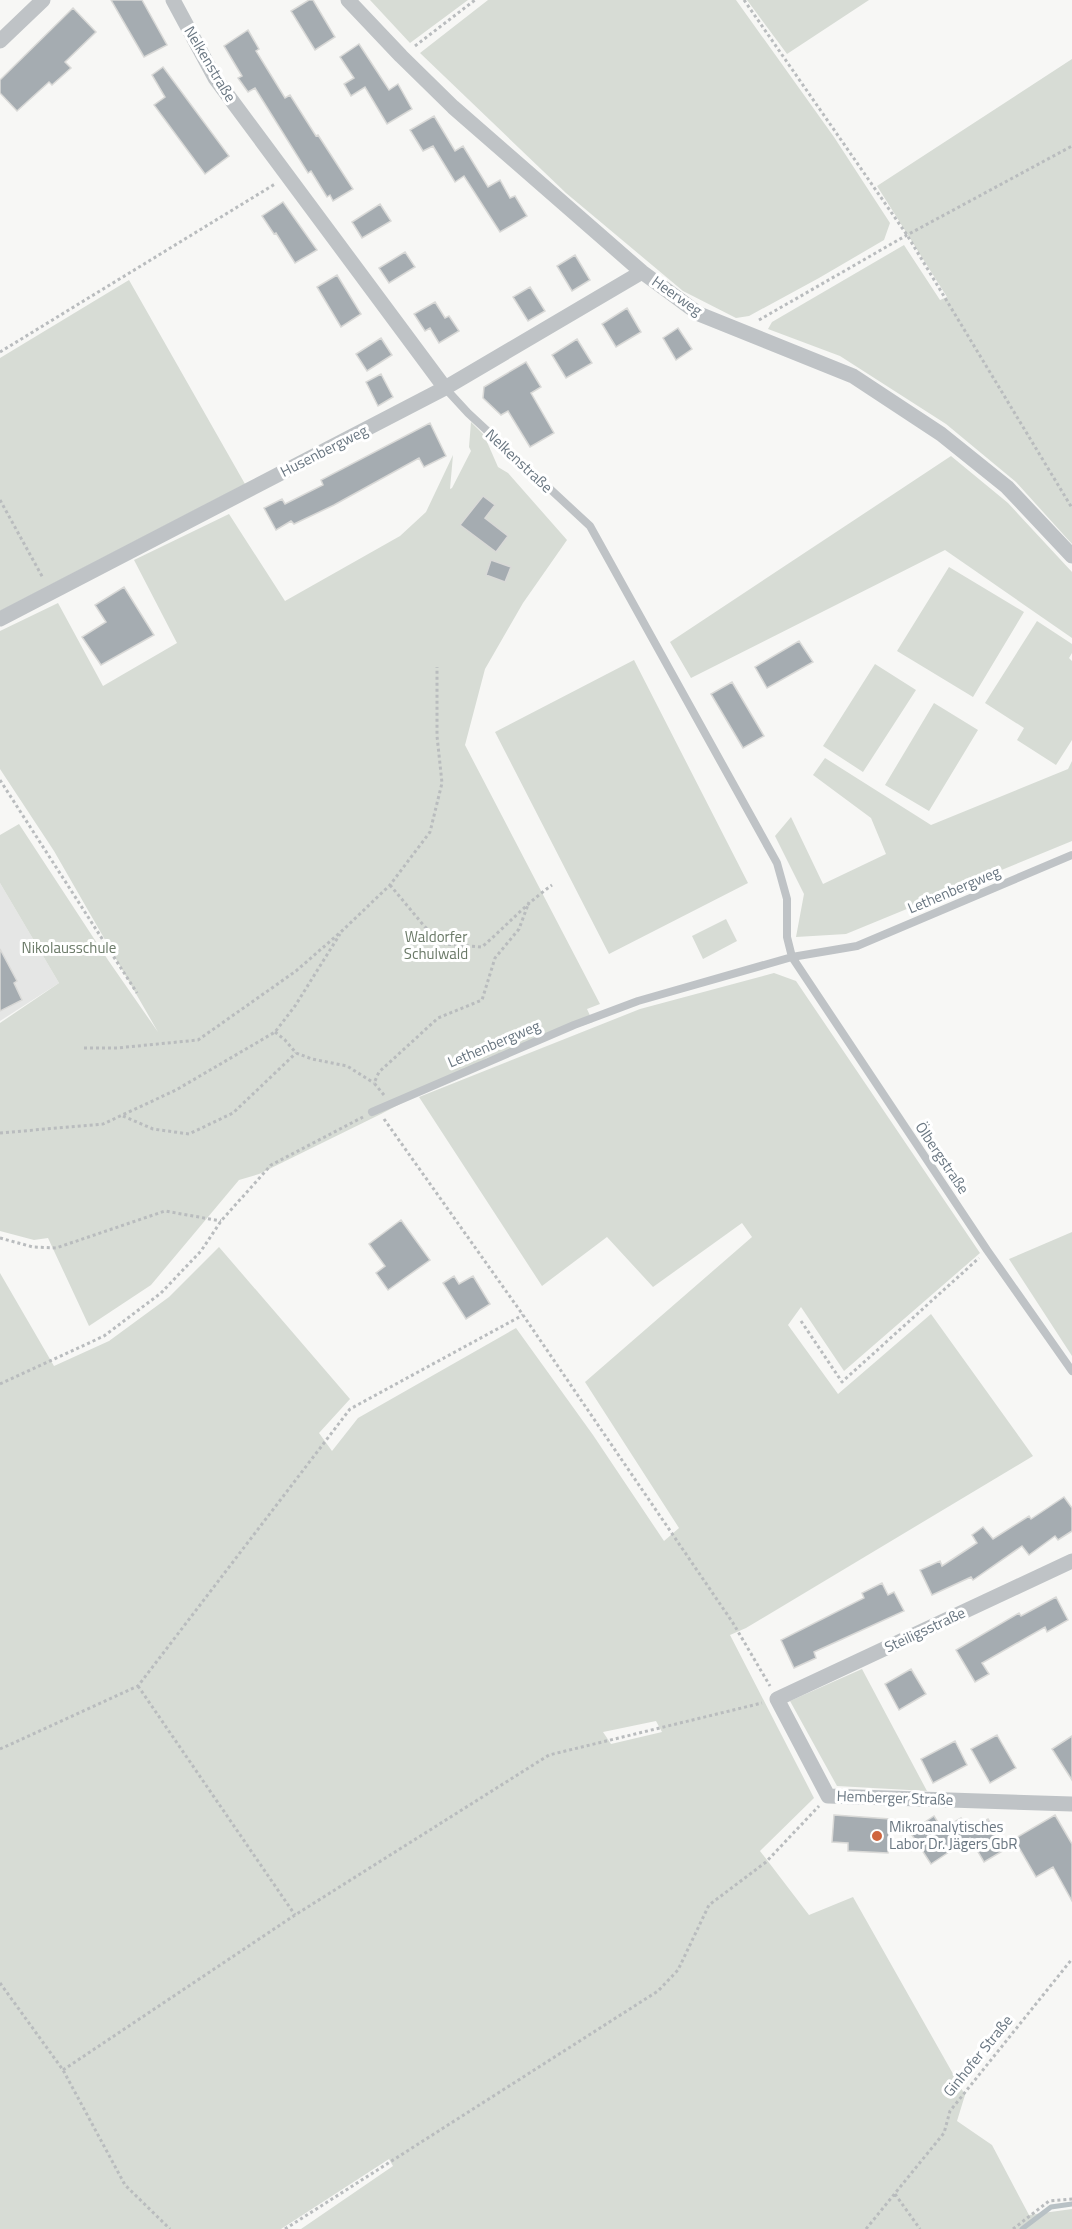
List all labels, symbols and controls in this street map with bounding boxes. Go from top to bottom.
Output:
street label: Nelkenstraße [179,21,242,106]
street label: Heerweg [647,270,707,322]
street label: Husenbergweg [276,418,372,483]
street label: Nelkenstraße [480,423,558,498]
street label: Lethenbergweg [904,860,1004,919]
park label: Waldorfer Schulwald [404,925,468,965]
park label: Nikolausschule [22,936,116,959]
street label: Lethenbergweg [444,1014,544,1073]
street label: Ölbergstraße [910,1117,975,1198]
street label: Steiligsstraße [881,1601,969,1658]
street label: Hemberger Straße [836,1784,954,1811]
place label: Mikroanalytisches Labor Dr. Jägers GbR [889,1815,1017,1855]
marker: Mikroanalytisches Labor Dr. Jägers GbR [870,1829,884,1843]
street label: Ginhofer Straße [937,2010,1018,2102]

